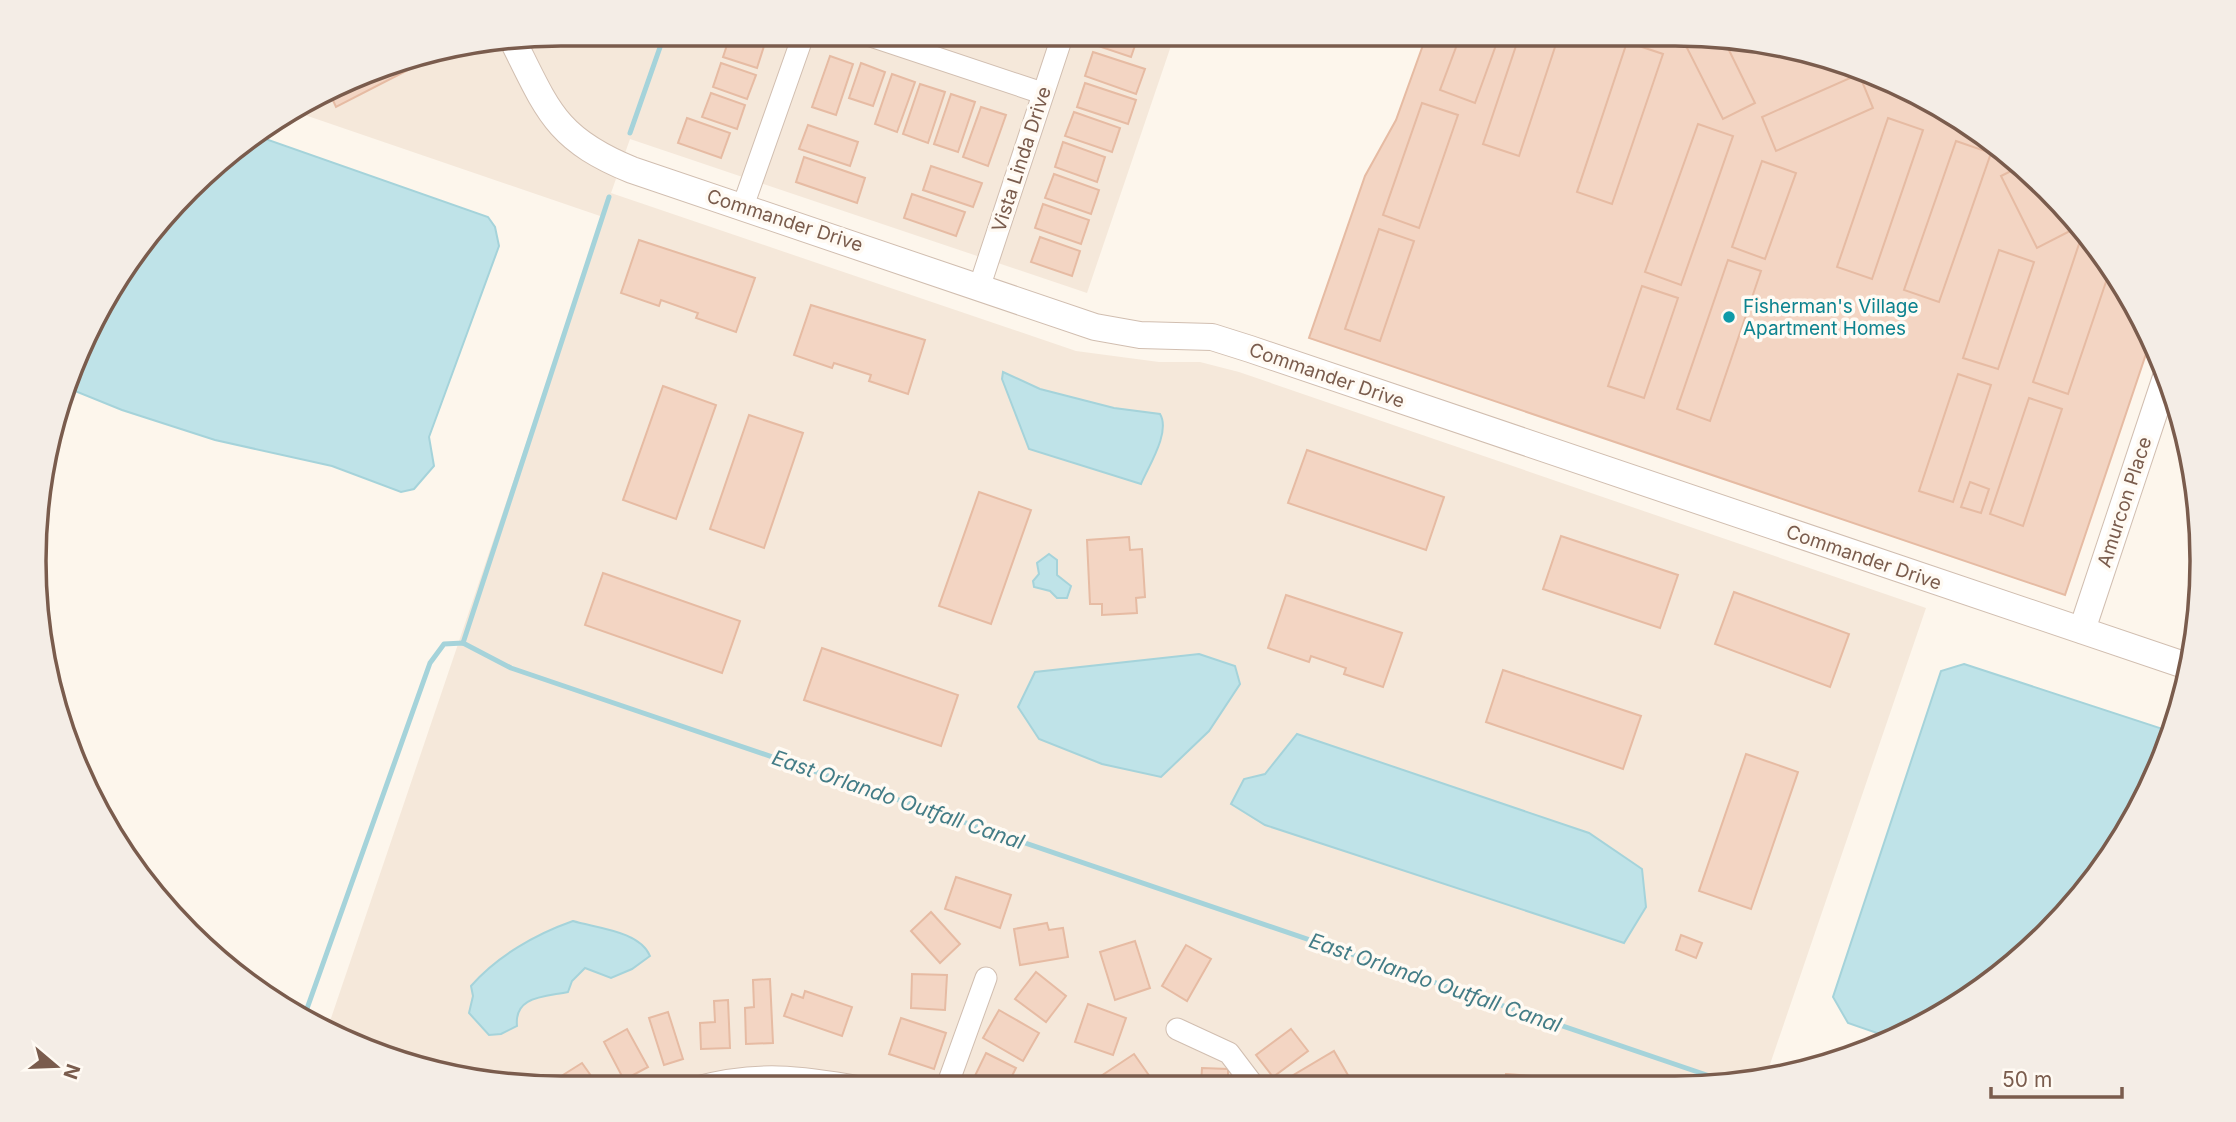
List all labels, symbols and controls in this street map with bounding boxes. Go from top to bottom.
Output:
street label: Vista Linda Drive [987,84,1056,235]
street label: Commander Drive [704,184,866,257]
place label: Fisherman's Village Apartment Homes [1743,295,1919,340]
marker: Fisherman's Village Apartment Homes [1721,309,1737,325]
street label: Commander Drive [1246,338,1408,413]
street label: Amurcon Place [2093,434,2156,570]
street label: Commander Drive [1783,520,1945,595]
water label: East Orlando Outfall Canal [769,745,1028,855]
water label: East Orlando Outfall Canal [1306,928,1565,1038]
north arrow [21,1031,91,1101]
scale bar [1991,1056,2122,1100]
text: N [58,1061,85,1082]
text: 50 m [2002,1067,2052,1092]

